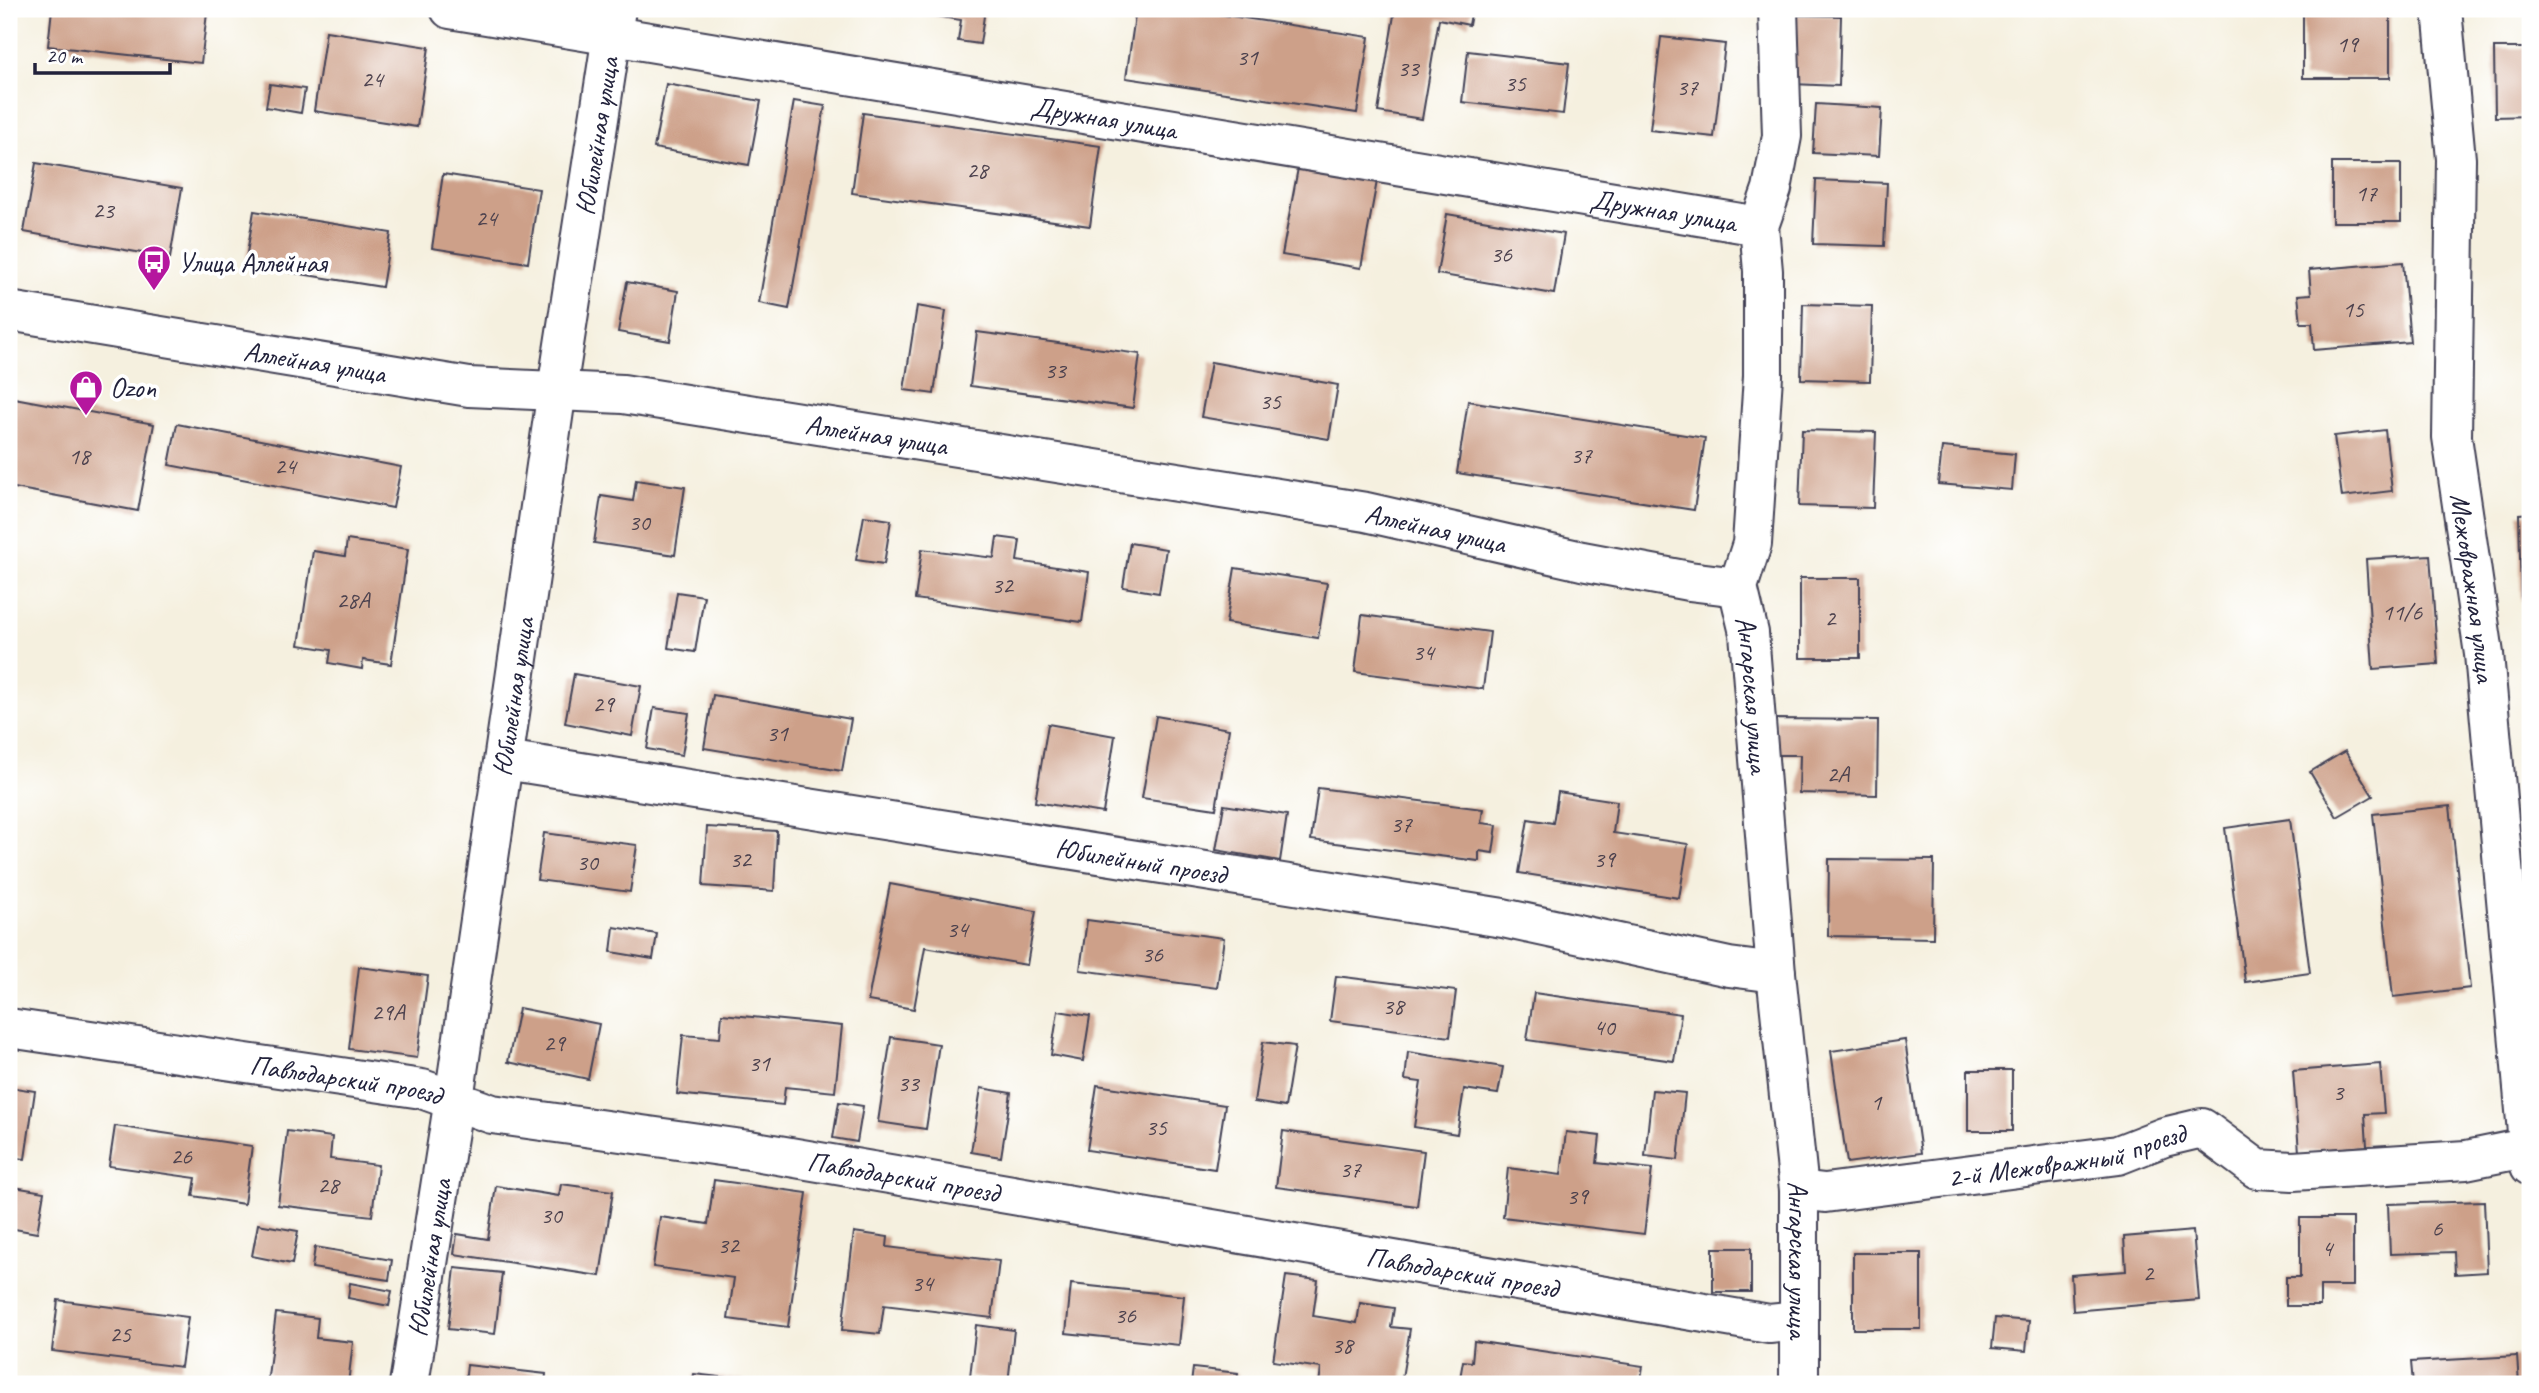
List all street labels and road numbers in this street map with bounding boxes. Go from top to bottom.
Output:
street label: Юбилейная улица [567,53,626,217]
street label: Дружная улица [1029,88,1182,147]
street label: Дружная улица [1588,181,1741,240]
street label: Аллейная улица [241,333,390,391]
street label: Аллейная улица [803,406,952,463]
street label: Межовражная улица [2443,491,2504,685]
street label: Аллейная улица [1362,495,1511,561]
street label: Ангарская улица [1728,612,1778,777]
street label: Юбилейная улица [484,614,541,778]
street label: Юбилейный проезд [1053,830,1232,892]
street label: Павлодарский проезд [248,1046,450,1113]
street label: 2-й Межовражный проезд [1945,1114,2192,1194]
street label: Павлодарский проезд [805,1143,1005,1210]
street label: Юбилейная улица [399,1175,459,1339]
street label: Ангарская улица [1781,1179,1817,1341]
street label: Павлодарский проезд [1364,1238,1564,1306]

